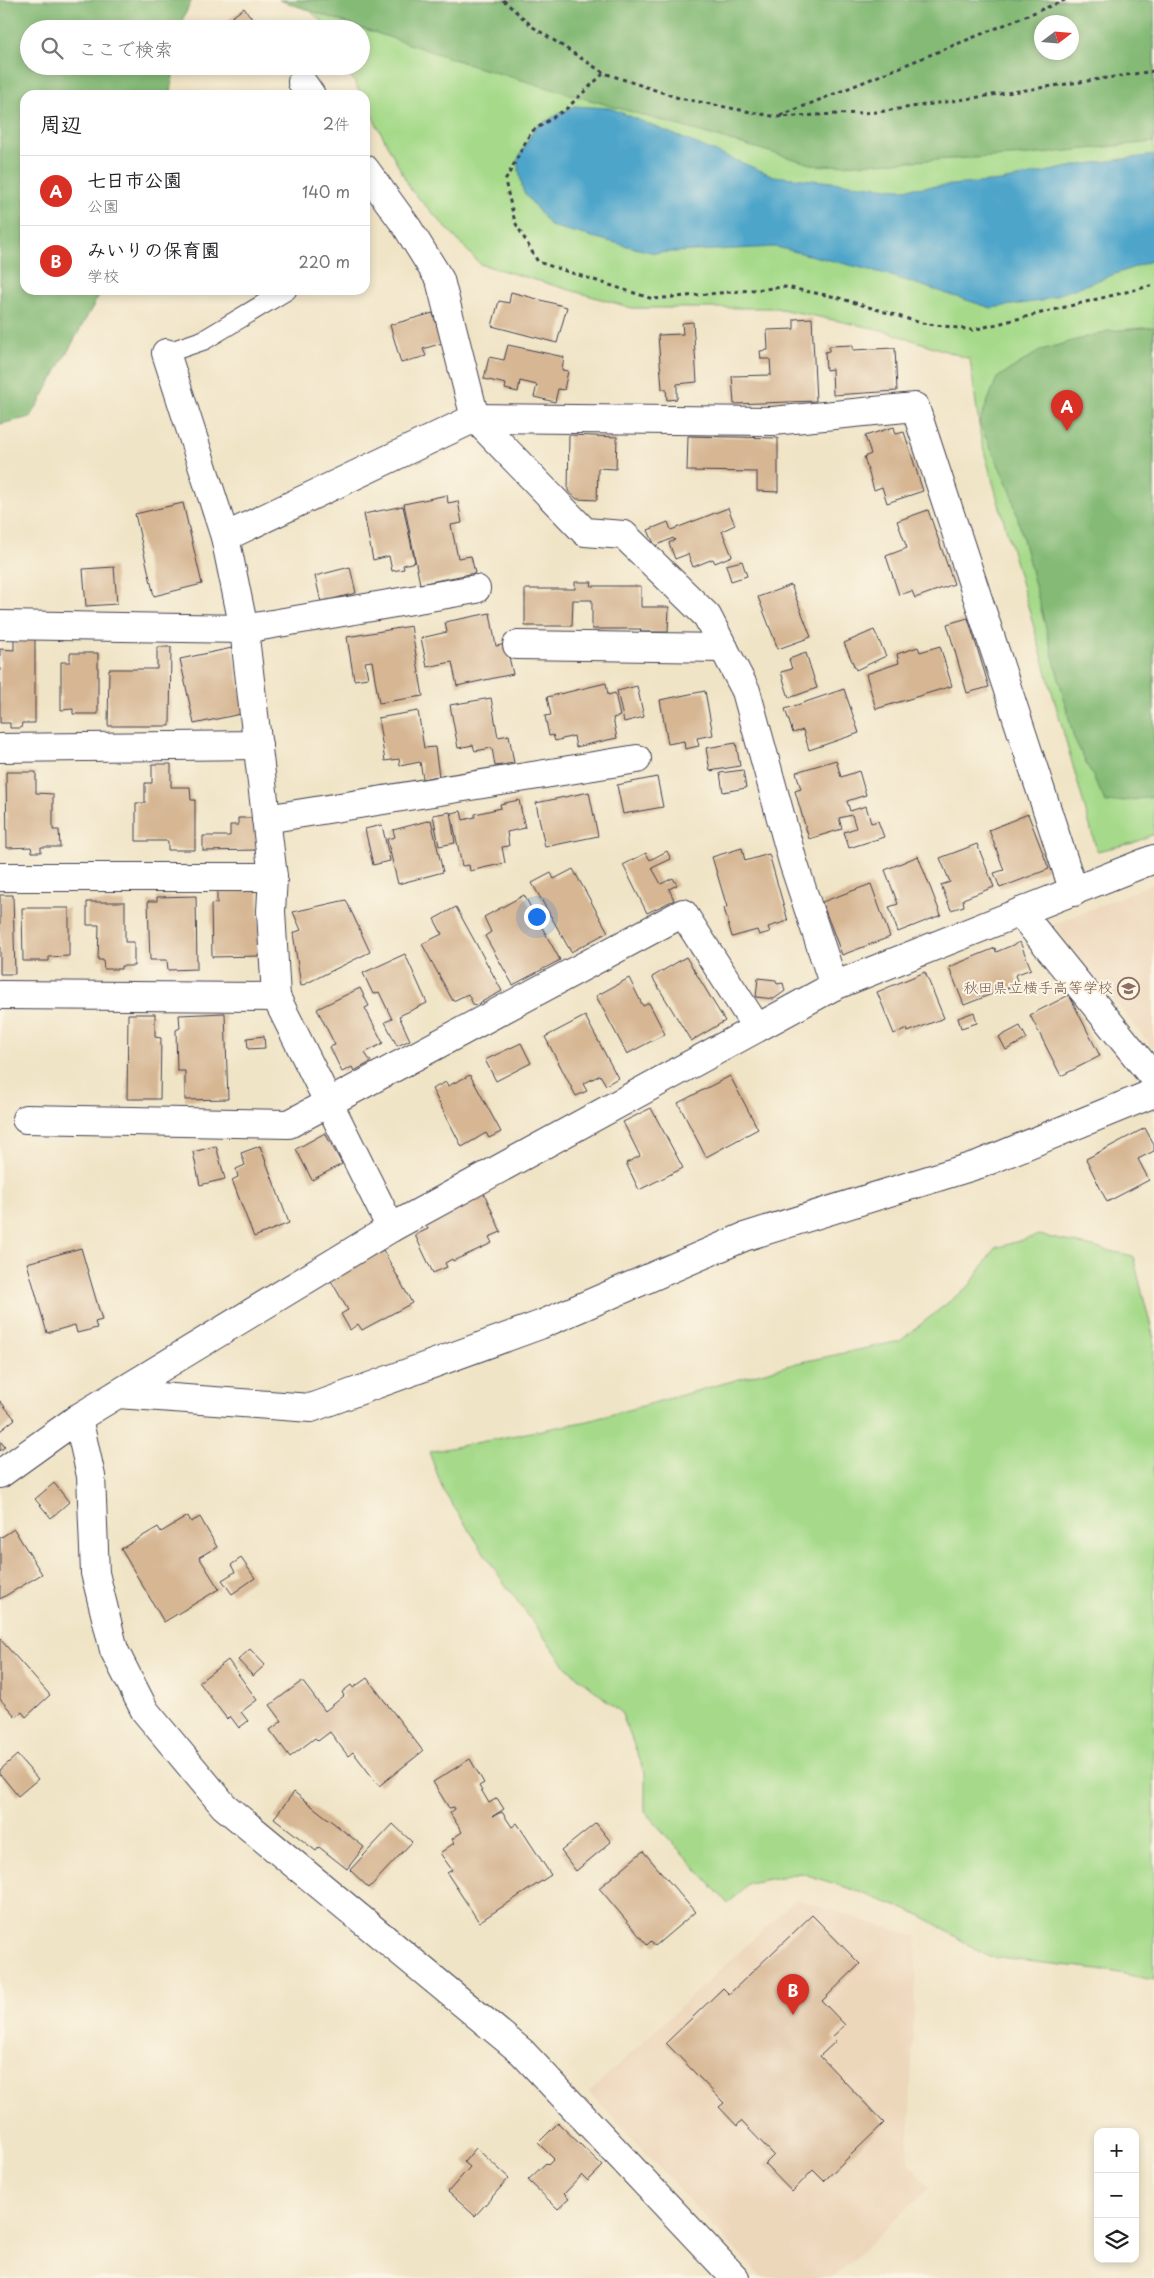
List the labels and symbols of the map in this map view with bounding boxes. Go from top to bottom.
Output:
north arrow [1034,15,1079,60]
pin: A [1051,390,1083,431]
your location [524,904,550,930]
place label: 秋田県立横手高等学校 [963,975,1113,998]
school or university icon: 秋田県立横手高等学校 [1117,976,1141,1000]
pin: B [777,1974,809,2015]

